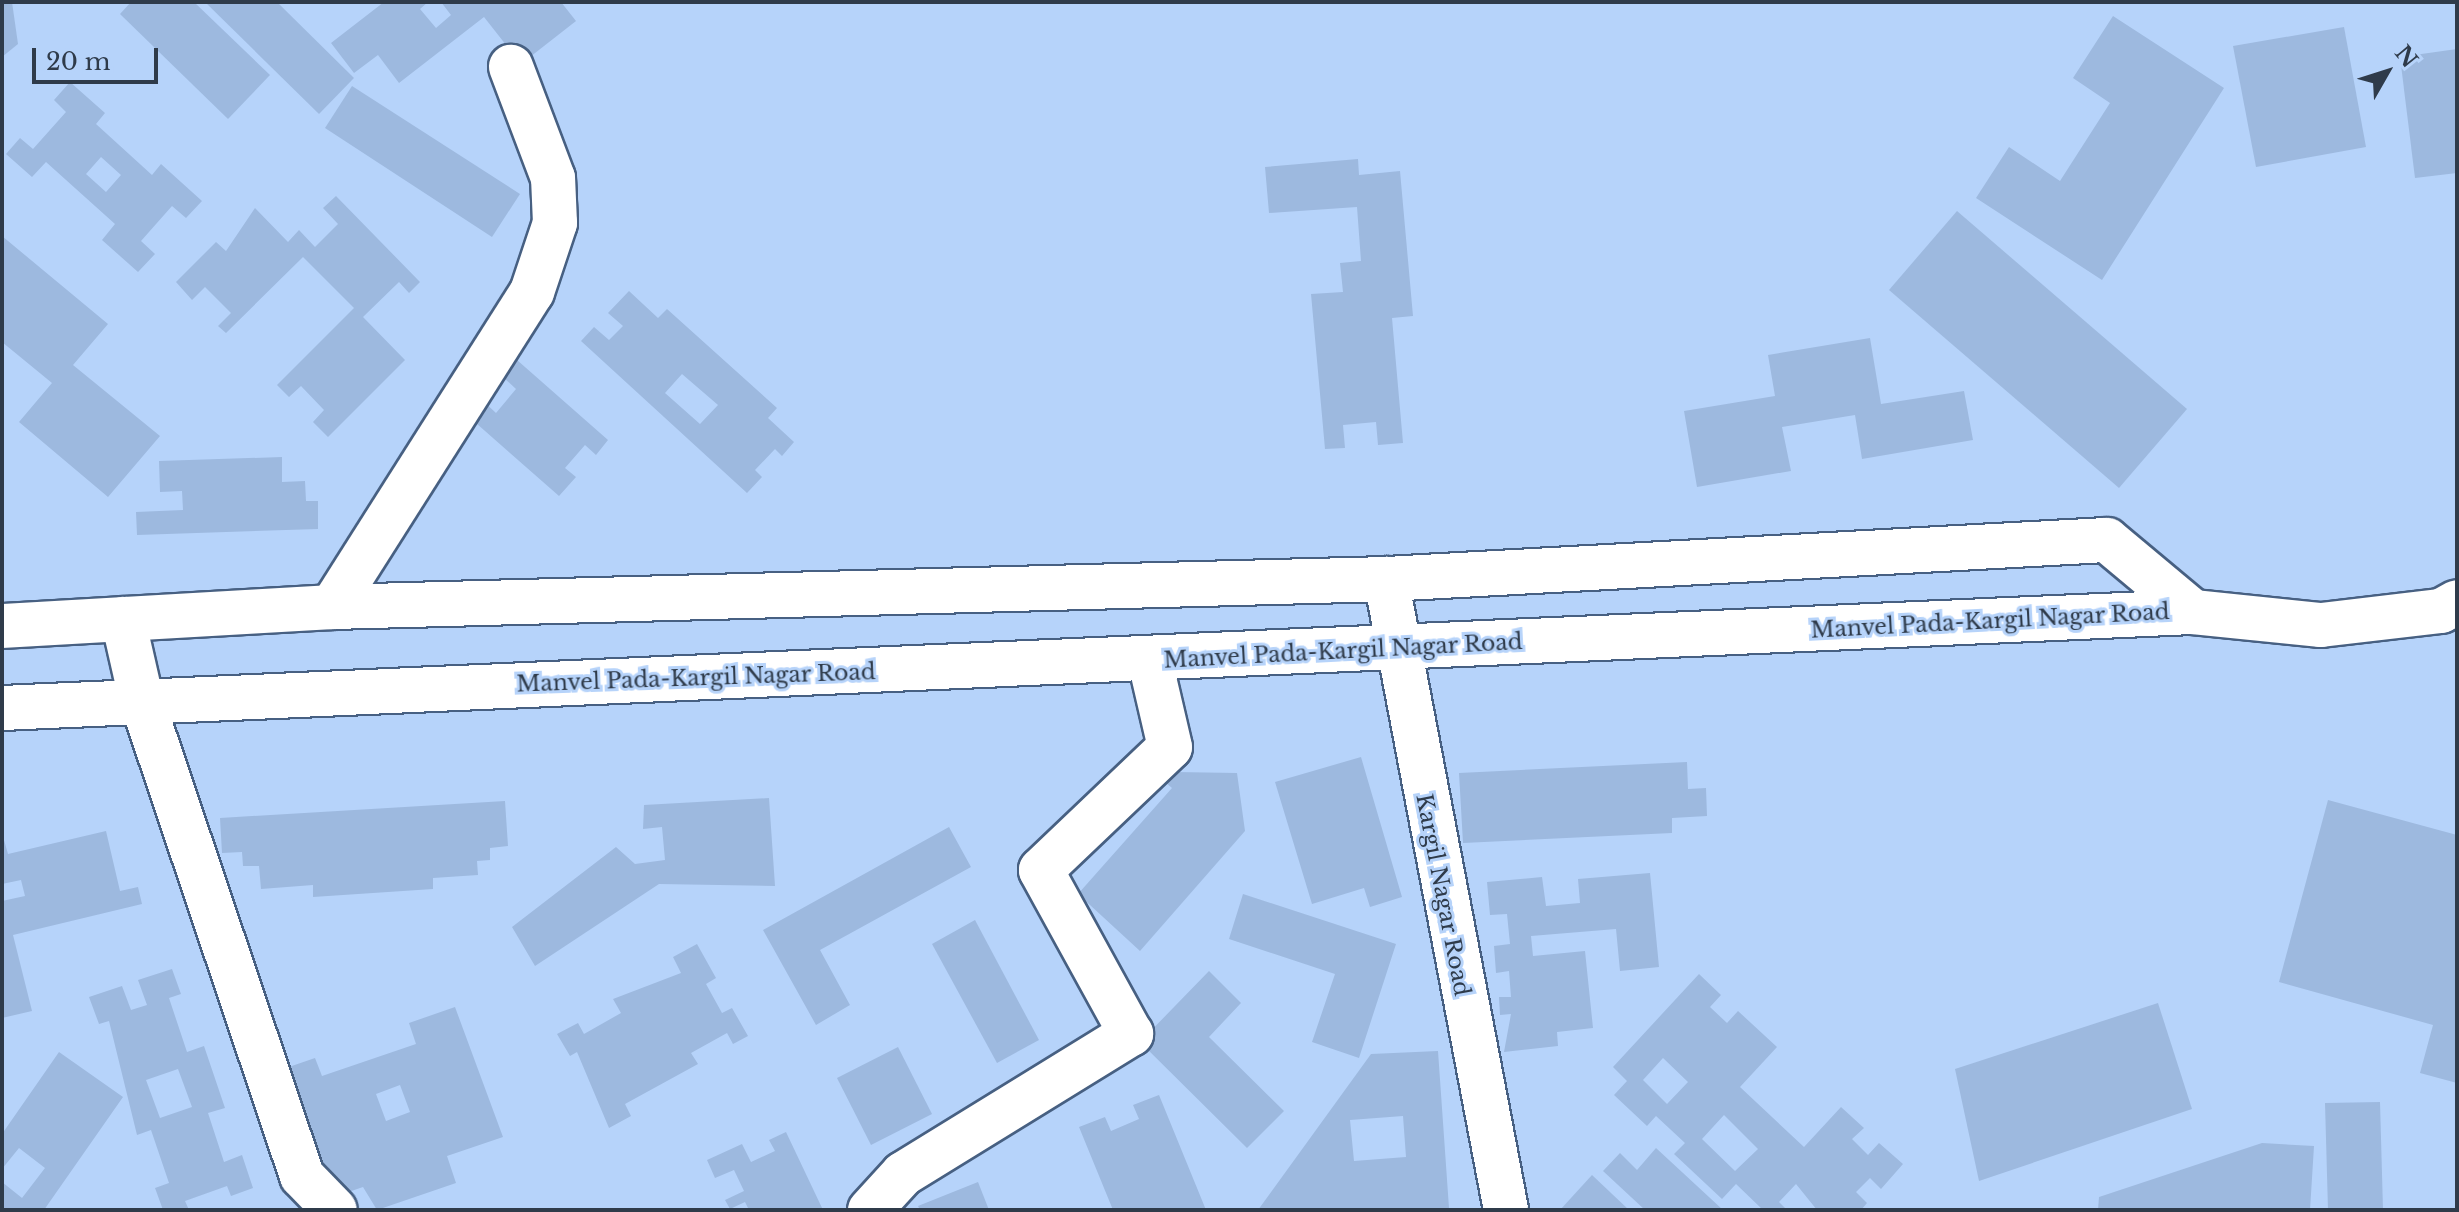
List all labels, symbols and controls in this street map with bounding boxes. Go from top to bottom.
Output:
scale bar [36,32,162,82]
north arrow [2347,32,2427,112]
text: N [2389,40,2423,73]
text: 20 m [46,47,111,76]
street label: Manvel Pada-Kargil Nagar Road [1810,598,2170,644]
street label: Manvel Pada-Kargil Nagar Road [1163,628,1523,674]
street label: Manvel Pada-Kargil Nagar Road [516,659,876,697]
street label: Kargil Nagar Road [1410,791,1476,999]

